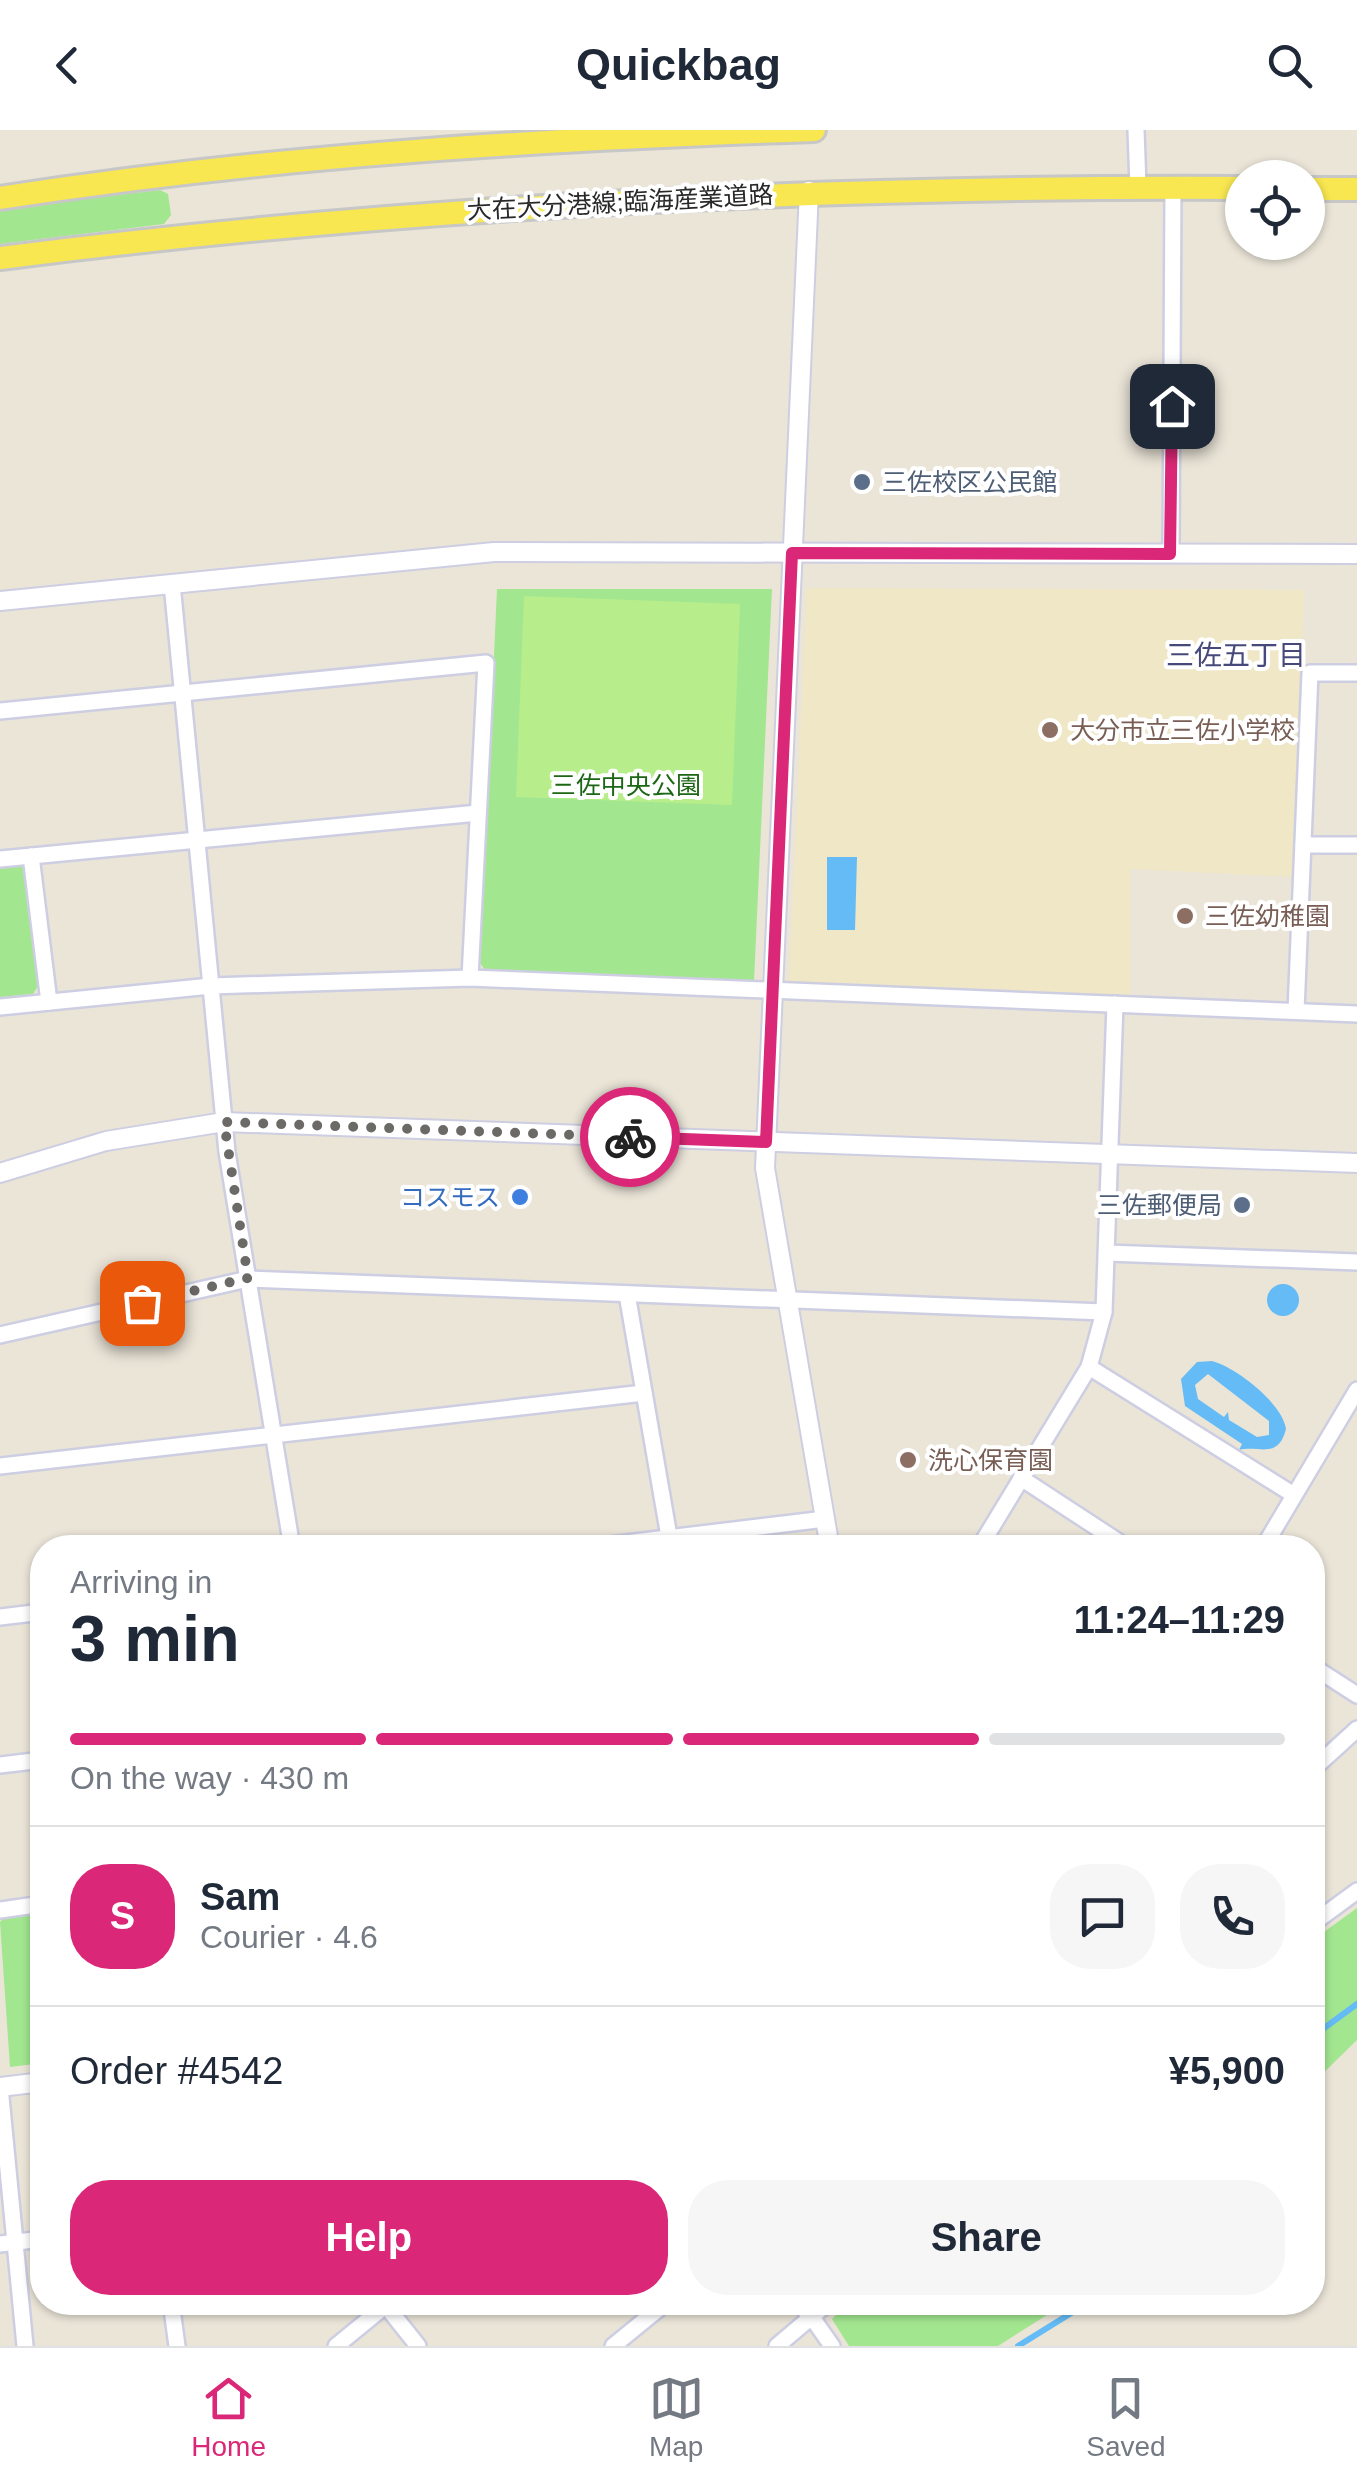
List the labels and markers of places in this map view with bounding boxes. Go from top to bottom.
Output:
pin [1130,364,1215,449]
place label: 三佐校区公民館 [882,468,1057,496]
marker: 三佐校区公民館 [851,471,873,493]
place label: 大分市立三佐小学校 [1070,716,1295,744]
marker: 大分市立三佐小学校 [1039,719,1061,741]
place label: 三佐幼稚園 [1205,902,1330,930]
marker: 三佐幼稚園 [1174,905,1196,927]
place label: コスモス [400,1183,500,1211]
marker: コスモス [509,1186,531,1208]
place label: 三佐郵便局 [1097,1191,1222,1219]
marker: 三佐郵便局 [1231,1194,1253,1216]
pin [100,1261,185,1346]
place label: 洗心保育園 [928,1446,1053,1474]
marker: 洗心保育園 [897,1449,919,1471]

